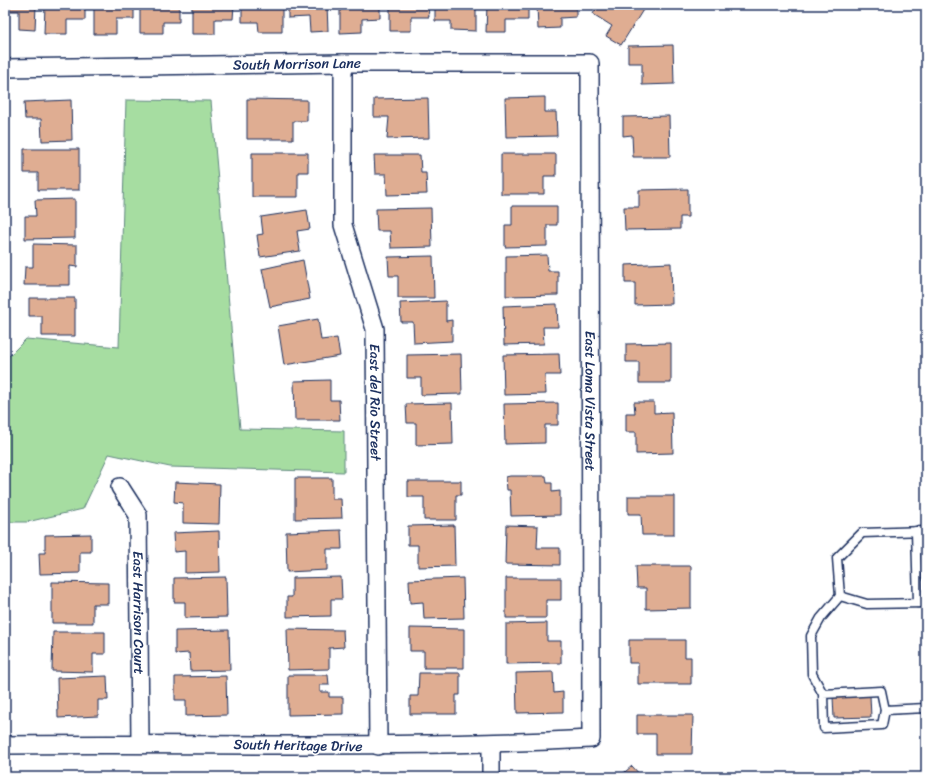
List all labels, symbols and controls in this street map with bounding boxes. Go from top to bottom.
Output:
street label: South Morrison Lane [233,51,361,78]
street label: East Loma Vista Street [577,331,603,471]
street label: East del Rio Street [362,344,388,462]
street label: East Harrison Court [125,551,151,675]
street label: South Heritage Drive [233,732,363,759]

